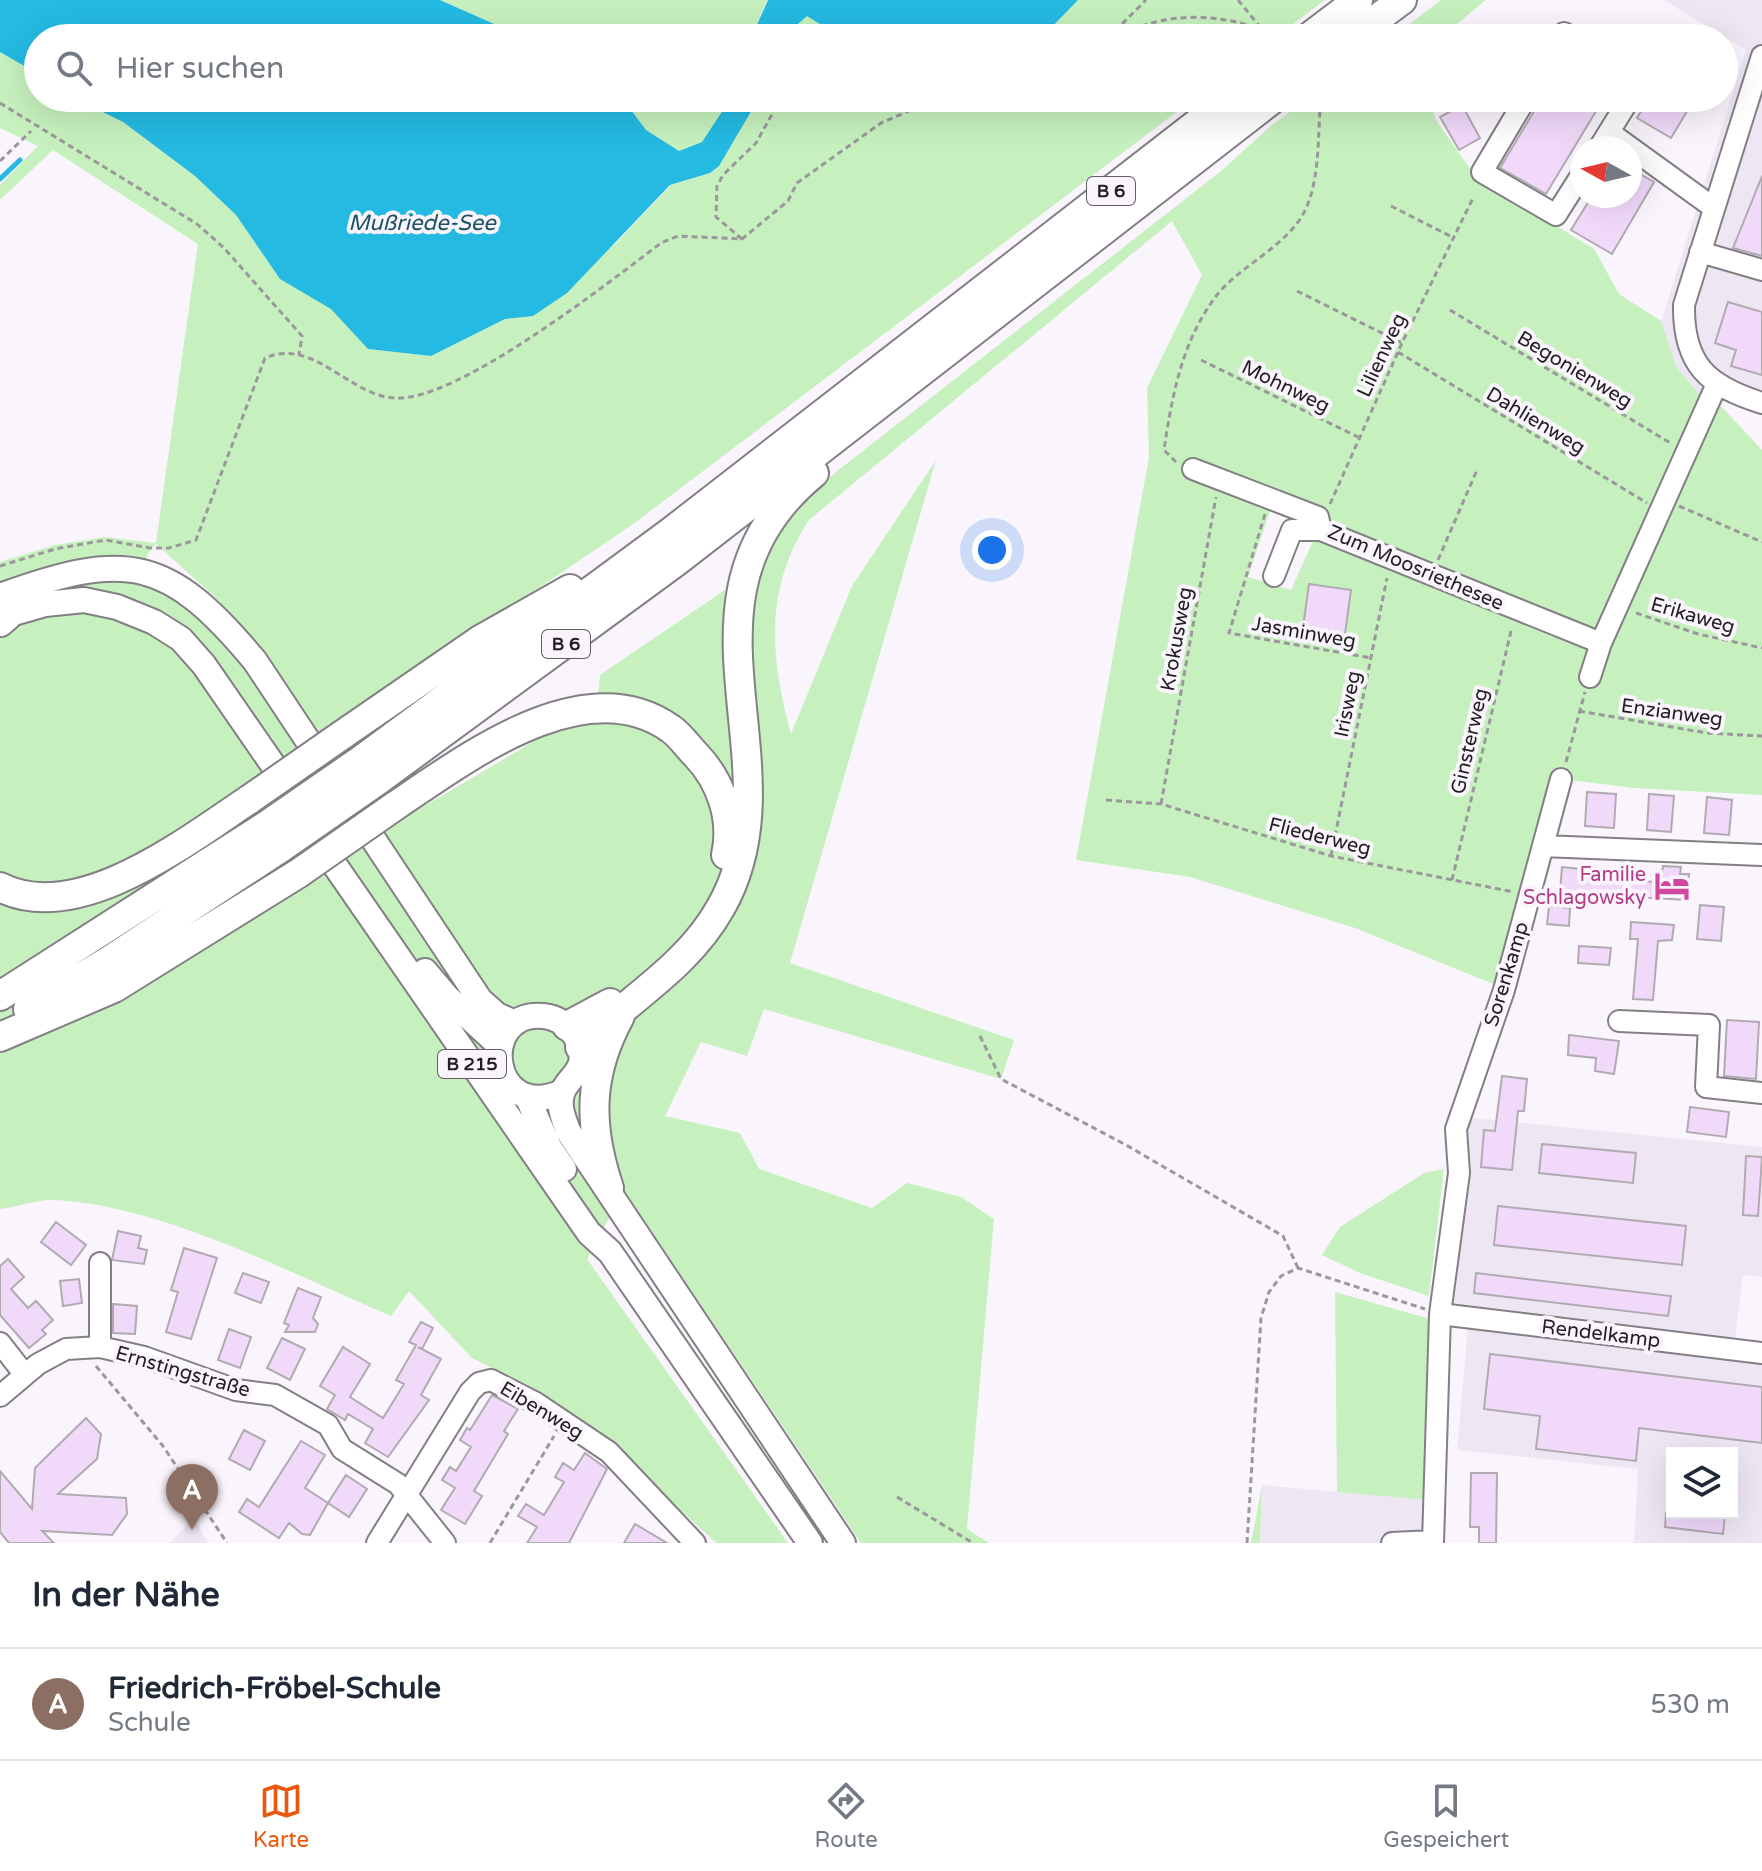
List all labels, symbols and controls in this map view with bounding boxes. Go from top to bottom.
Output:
search box [24,24,1738,112]
icon: search [52,46,96,90]
text: Hier suchen [116,50,284,87]
north arrow [1570,136,1642,208]
road number: B 6 [1087,177,1135,205]
water label: Mußriede-See [348,210,497,236]
street label: Lilienweg [1352,310,1412,401]
street label: Begonienweg [1513,326,1636,414]
street label: Mohnweg [1238,355,1334,419]
street label: Dahlienweg [1482,382,1589,460]
street label: Zum Moosriethesee [1324,520,1507,616]
your location [972,530,1012,570]
street label: Krokusweg [1156,585,1198,693]
street label: Erikaweg [1648,592,1738,639]
street label: Jasminweg [1250,612,1358,654]
road number: B 6 [542,630,590,658]
street label: Irisweg [1330,669,1366,740]
street label: Ginsterweg [1446,686,1494,797]
street label: Enzianweg [1619,694,1724,732]
street label: Fliederweg [1266,813,1373,861]
place label: Familie Schlagowsky [1523,863,1646,910]
hotel icon: Familie Schlagowsky [1653,867,1691,905]
street label: Sorenkamp [1480,919,1534,1030]
road number: B 215 [438,1050,506,1078]
street label: Rendelkamp [1540,1315,1662,1353]
street label: Ernstingstraße [113,1341,253,1403]
street label: Eibenweg [495,1377,588,1445]
map controls [1666,1447,1738,1519]
button: layers [1666,1447,1738,1519]
pin: A [166,1464,218,1530]
text: In der Nähe [32,1575,220,1616]
text: Friedrich-Fröbel-Schule [108,1670,441,1707]
text: A [48,1689,68,1720]
text: 530 m [1650,1689,1730,1720]
text: Schule [108,1707,191,1738]
tab: Karte [253,1779,309,1853]
tab: Route [815,1779,878,1853]
tab: Gespeichert [1383,1779,1509,1853]

